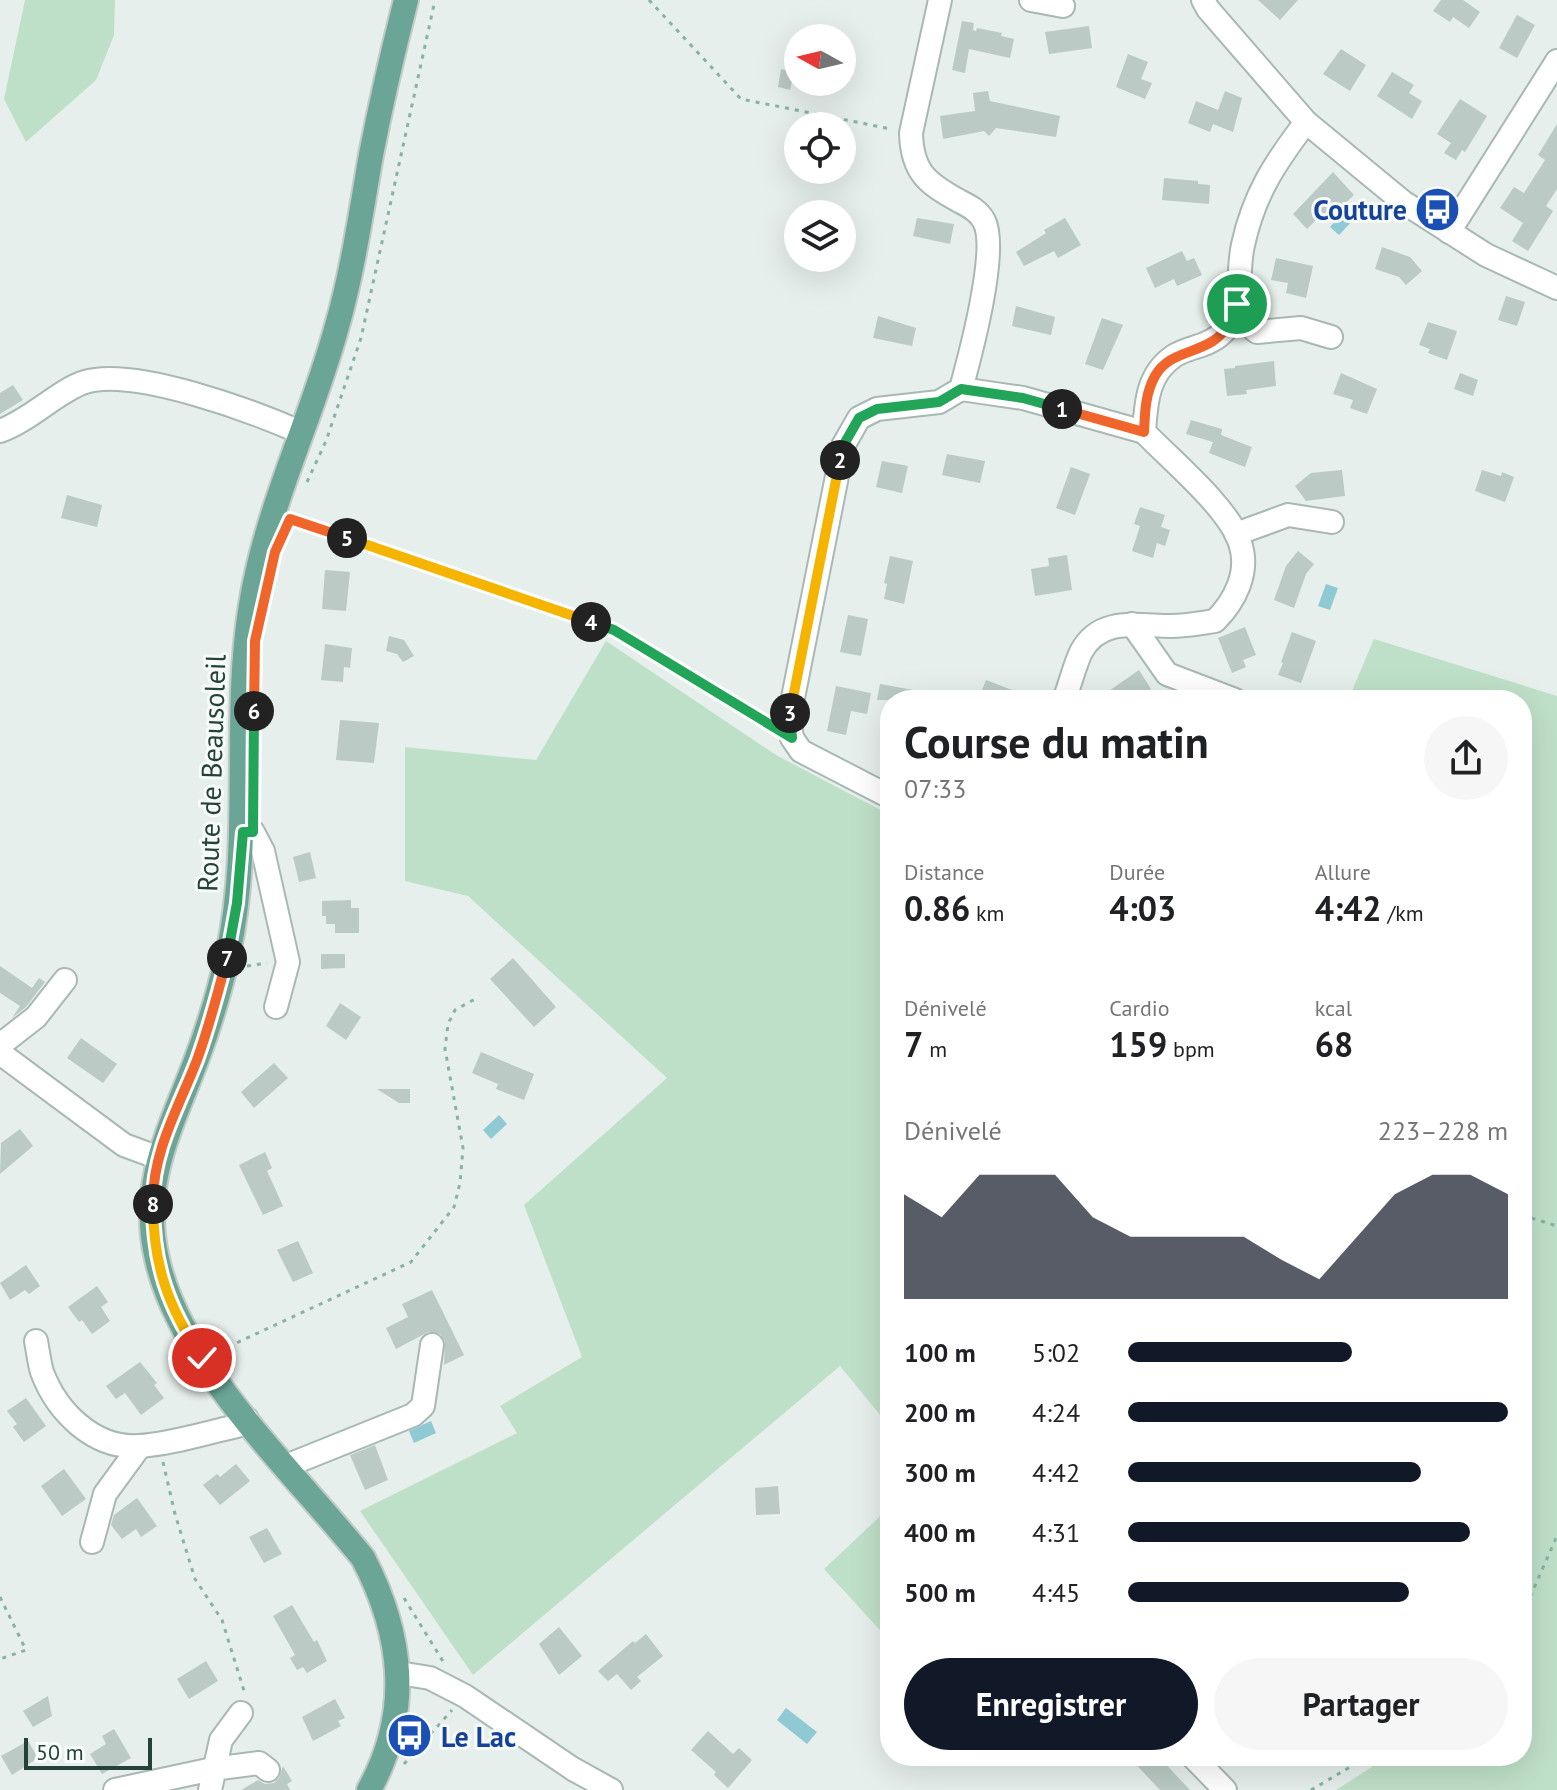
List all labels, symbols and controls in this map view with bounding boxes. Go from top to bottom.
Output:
north arrow [784,24,856,96]
map controls [784,24,856,272]
button: locate [784,112,856,184]
bus stop icon: Couture [1414,185,1462,233]
place label: Couture [1313,191,1407,228]
button: layers [784,200,856,272]
pin [1203,270,1271,338]
icon: arrive [1215,282,1259,326]
pin: 1 [1042,389,1082,429]
text: 1 [1056,395,1068,423]
pin: 2 [820,440,860,480]
text: 2 [834,446,846,474]
pin: 5 [327,518,367,558]
text: 5 [341,524,353,552]
pin: 4 [571,602,611,642]
text: 4 [585,608,597,636]
street label: Route de Beausoleil [188,654,234,892]
pin: 6 [234,691,274,731]
pin: 3 [770,693,810,733]
text: 6 [248,697,260,725]
text: 3 [784,699,796,727]
text: Course du matin [904,713,1209,770]
button: share [1424,716,1508,800]
text: 07:33 [904,772,966,805]
text: Distance [904,858,985,886]
text: Durée [1109,858,1165,886]
text: Allure [1315,858,1371,886]
text: 0.86 [904,886,970,930]
text: 4:03 [1109,886,1176,930]
text: 4:42 [1315,886,1382,930]
text: km [970,899,1004,927]
text: /km [1382,899,1424,927]
pin: 7 [207,938,247,978]
text: 7 [221,944,233,972]
text: Dénivelé [904,994,987,1022]
text: Cardio [1109,994,1169,1022]
text: kcal [1315,994,1352,1022]
text: 7 [904,1022,923,1066]
text: 159 [1109,1022,1167,1066]
text: 68 [1315,1022,1353,1066]
text: m [923,1035,947,1063]
text: bpm [1167,1035,1215,1063]
text: Dénivelé [904,1114,1002,1147]
text: 223–228 m [1378,1114,1508,1147]
pin: 8 [133,1184,173,1224]
text: 8 [147,1190,159,1218]
pin [168,1324,236,1392]
icon: check [180,1336,224,1380]
text: 100 m [904,1336,976,1369]
text: 5:02 [1032,1336,1080,1369]
text: 200 m [904,1396,976,1429]
text: 4:24 [1032,1396,1080,1429]
text: 300 m [904,1456,976,1489]
text: 4:42 [1032,1456,1080,1489]
text: 400 m [904,1516,976,1549]
text: 4:31 [1032,1516,1080,1549]
text: 500 m [904,1576,976,1609]
text: 4:45 [1032,1576,1080,1609]
button: Enregistrer [904,1658,1198,1750]
button: Partager [1214,1658,1508,1750]
bus stop icon: Le Lac [386,1712,434,1760]
place label: Le Lac [441,1718,516,1755]
scale bar [24,1734,152,1770]
text: 50 m [36,1738,84,1766]

